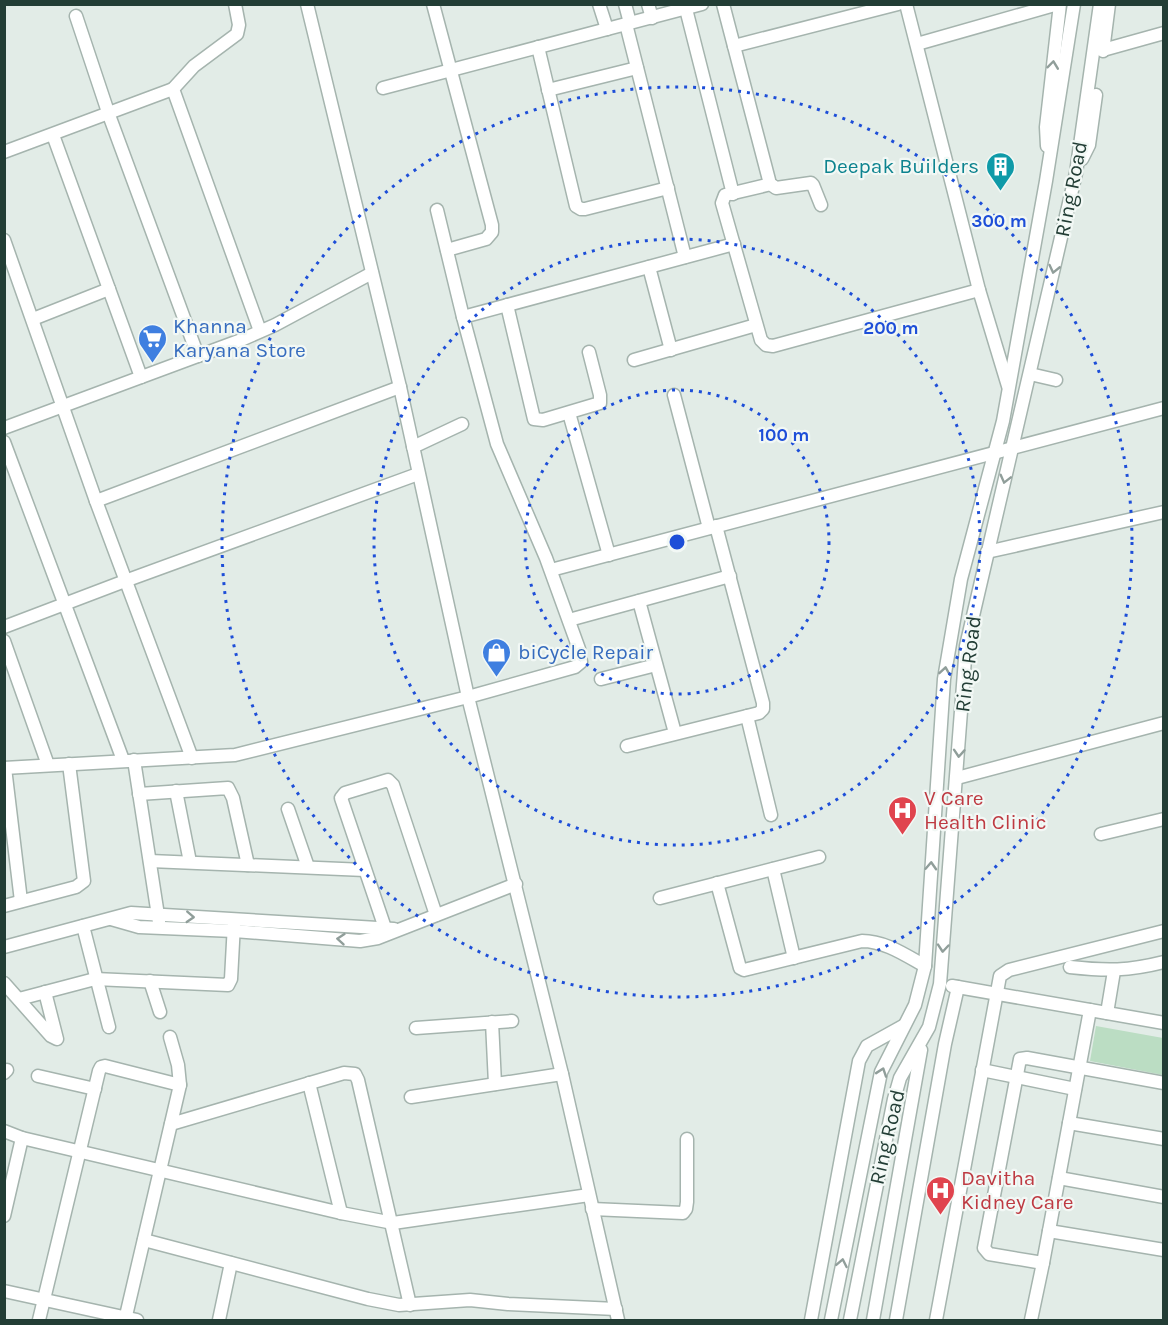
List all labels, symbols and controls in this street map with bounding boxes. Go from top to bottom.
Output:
one-way arrow [1046,60,1059,70]
street label: Ring Road [1050,139,1092,239]
building icon: Deepak Builders [984,150,1016,192]
place label: Deepak Builders [823,154,979,178]
text: 300 m [971,210,1027,232]
one-way arrow [1048,264,1061,274]
place label: Khanna Karyana Store [173,314,306,362]
text: 200 m [863,317,919,339]
supermarket icon: Khanna Karyana Store [136,322,168,364]
text: 100 m [759,424,809,446]
one-way arrow [1000,474,1013,484]
centre of rings [667,532,687,552]
street label: Ring Road [950,614,986,714]
shop icon: biCycle Repair [481,636,513,678]
place label: biCycle Repair [518,640,654,664]
one-way arrow [938,667,951,677]
one-way arrow [953,749,966,758]
place label: V Care Health Clinic [924,786,1047,834]
hospital icon: V Care Health Clinic [887,794,919,836]
one-way arrow [925,861,938,870]
one-way arrow [185,910,194,923]
one-way arrow [337,933,346,946]
one-way arrow [937,943,950,952]
one-way arrow [874,1067,887,1078]
street label: Ring Road [864,1087,910,1187]
place label: Davitha Kidney Care [961,1166,1074,1214]
hospital icon: Davitha Kidney Care [924,1174,956,1216]
one-way arrow [835,1258,848,1268]

